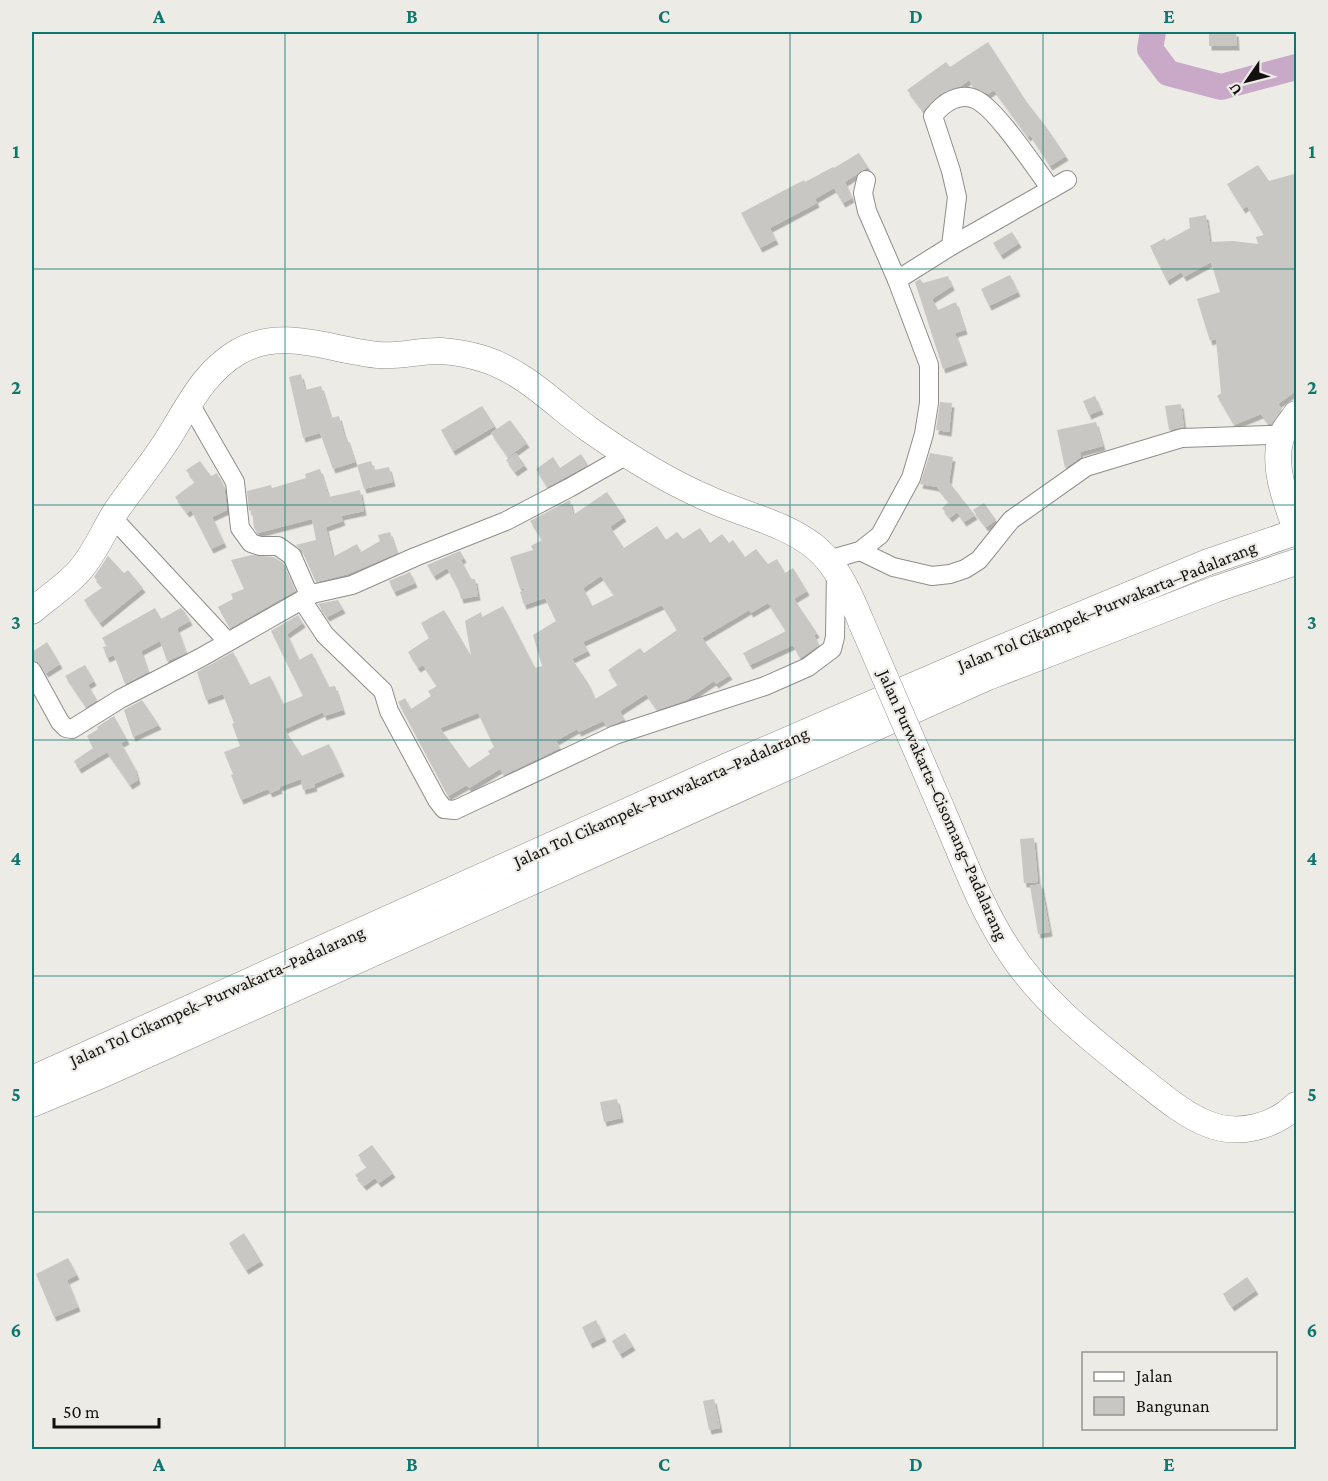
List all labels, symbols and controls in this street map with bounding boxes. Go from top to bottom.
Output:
text: A [152,5,166,27]
text: B [406,5,418,27]
text: C [658,5,670,27]
text: D [909,5,923,27]
text: E [1163,5,1175,27]
north arrow [1217,51,1277,111]
text: U [1225,80,1245,99]
text: 1 [12,140,20,162]
text: 1 [1308,140,1316,162]
text: 2 [11,376,21,398]
text: 2 [1307,376,1317,398]
street label: Jalan Tol Cikampek–Purwakarta–Padalarang [953,537,1260,676]
text: 3 [11,611,21,633]
text: 3 [1307,611,1317,633]
street label: Jalan Purwakarta–Cisomang–Padalarang [873,665,1012,944]
street label: Jalan Tol Cikampek–Purwakarta–Padalarang [509,723,812,872]
text: 4 [11,847,22,869]
text: 4 [1307,847,1318,869]
street label: Jalan Tol Cikampek–Purwakarta–Padalarang [65,922,368,1071]
text: 5 [11,1083,21,1105]
text: 5 [1307,1083,1317,1105]
text: 6 [11,1319,21,1341]
text: 6 [1307,1319,1317,1341]
legend [1082,1352,1277,1430]
text: Jalan [1134,1366,1173,1386]
scale bar [54,1391,159,1429]
text: Bangunan [1136,1396,1210,1416]
text: 50 m [63,1402,100,1422]
text: A [152,1453,166,1475]
text: B [406,1453,418,1475]
text: C [658,1453,670,1475]
text: D [909,1453,923,1475]
text: E [1163,1453,1175,1475]

